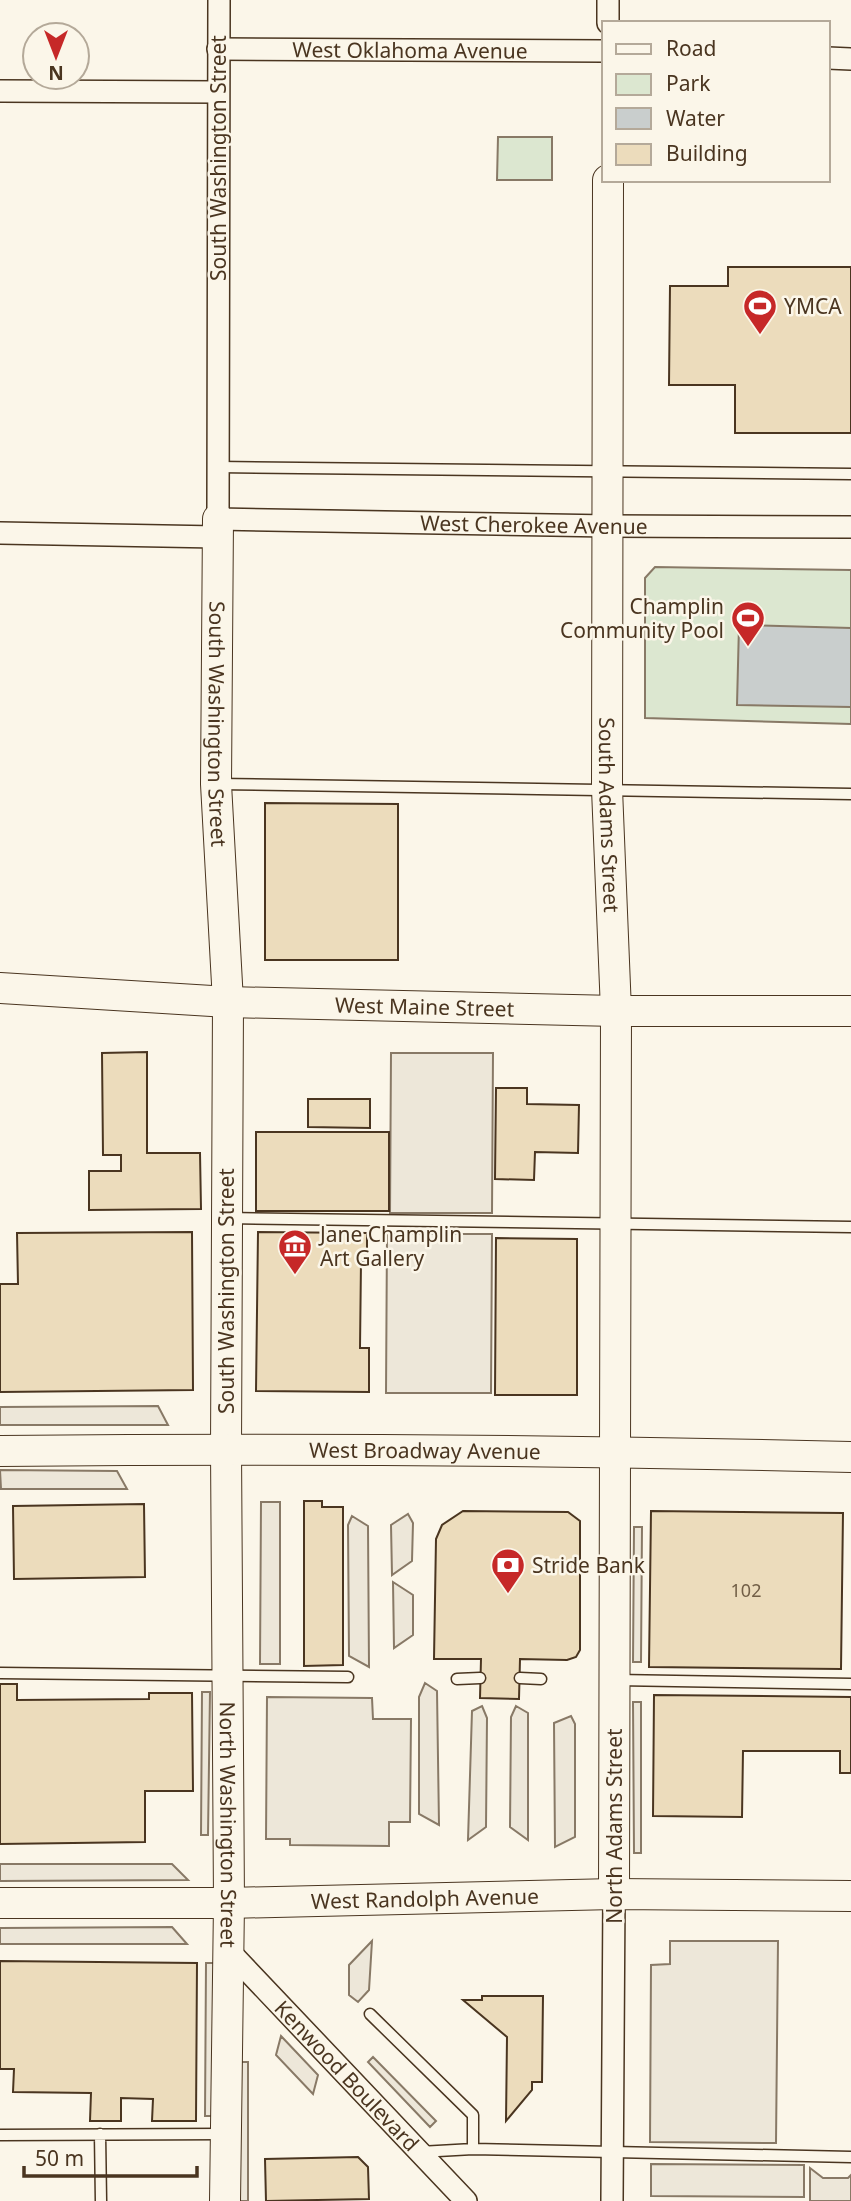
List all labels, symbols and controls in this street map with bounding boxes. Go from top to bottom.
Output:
north arrow [21,21,91,91]
legend [602,21,830,182]
text: Road [666,34,716,62]
street label: South Washington Street [204,35,232,281]
street label: West Oklahoma Avenue [292,35,528,65]
text: N [48,60,64,86]
text: Park [666,69,711,97]
text: Water [666,104,725,132]
text: Building [666,139,748,167]
sports icon: YMCA [741,287,779,336]
place label: YMCA [784,292,842,320]
street label: West Cherokee Avenue [420,509,648,540]
place label: Champlin Community Pool [560,592,724,644]
sports icon: Champlin Community Pool [729,599,767,648]
street label: South Washington Street [202,601,233,848]
street label: South Adams Street [593,717,626,914]
street label: West Maine Street [335,990,515,1023]
street label: South Washington Street [212,1168,240,1414]
place label: Jane Champlin Art Gallery [318,1220,462,1272]
museum icon: Jane Champlin Art Gallery [276,1227,314,1276]
street label: West Broadway Avenue [309,1436,541,1465]
bank icon: Stride Bank [489,1546,527,1595]
place label: Stride Bank [532,1551,646,1579]
house number: 102 [731,1578,761,1602]
street label: North Washington Street [214,1701,243,1948]
street label: North Adams Street [600,1728,628,1924]
street label: West Randolph Avenue [311,1882,539,1915]
street label: Kenwood Boulevard [269,1994,425,2157]
scale bar [24,2134,198,2178]
text: 50 m [35,2144,84,2172]

